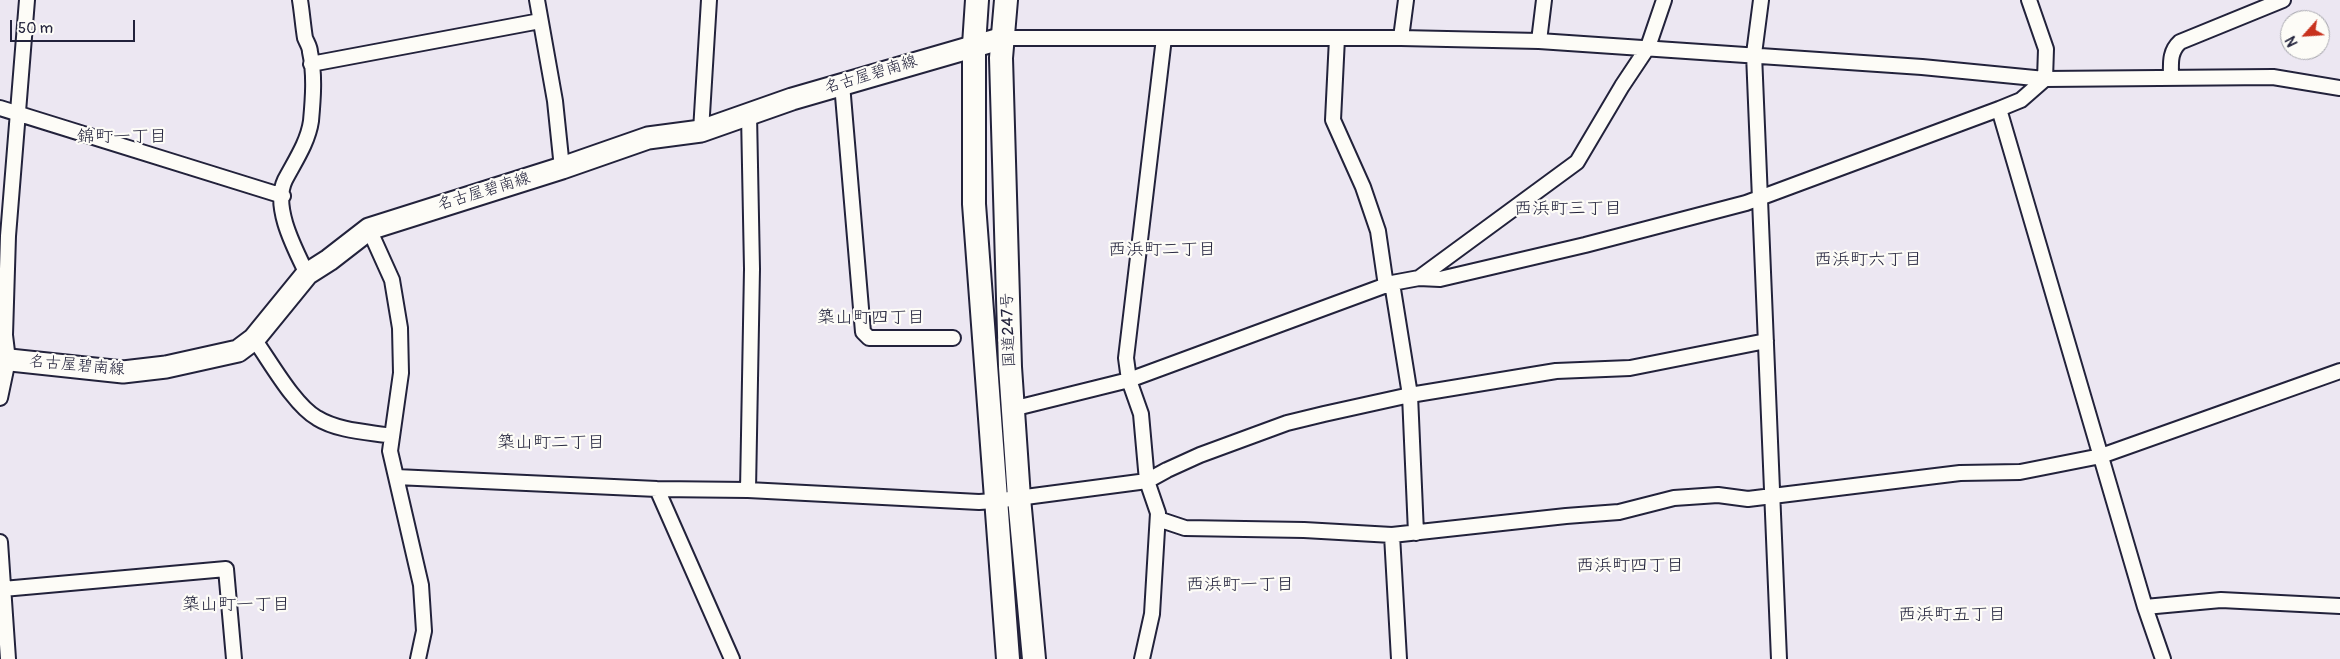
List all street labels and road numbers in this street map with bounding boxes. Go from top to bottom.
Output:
street label: 名古屋碧南線 [822,52,920,98]
street label: 名古屋碧南線 [435,169,533,215]
street label: 国道247号 [998,292,1020,368]
street label: 名古屋碧南線 [28,352,126,380]

